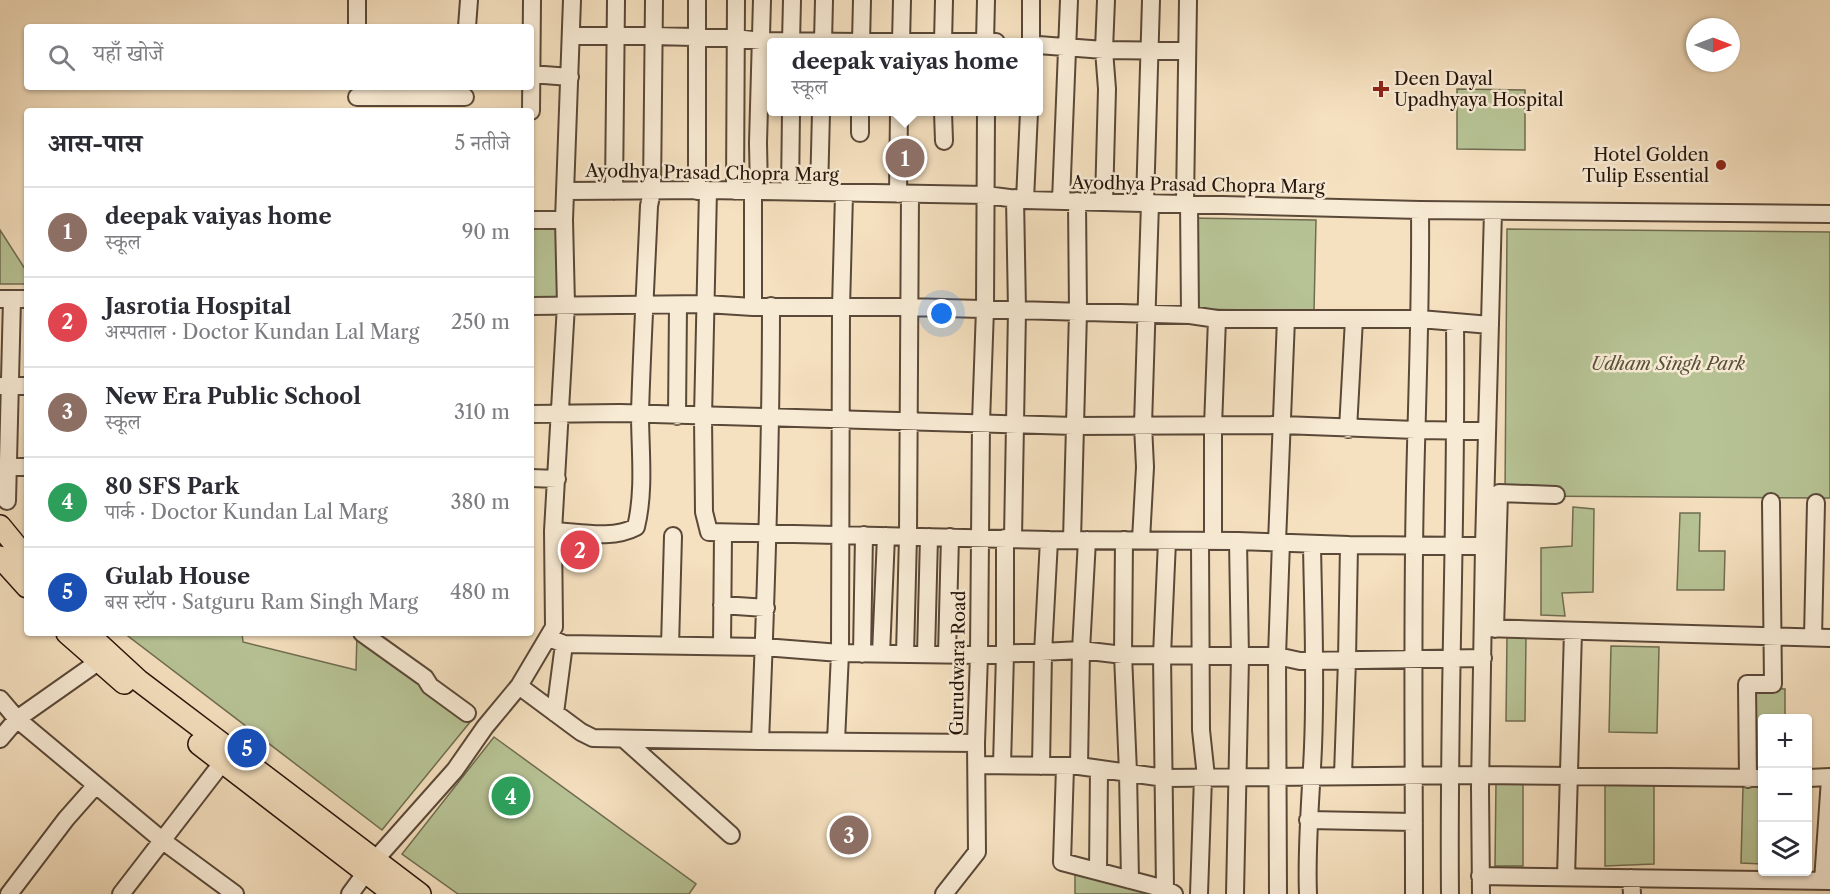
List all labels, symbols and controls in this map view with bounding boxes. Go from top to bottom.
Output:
north arrow [1686,18,1740,72]
search box [24,24,534,90]
popup [767,38,1043,116]
text: यहाँ खोजें [93,40,163,67]
icon: search [45,41,78,74]
text: deepak vaiyas home [792,48,1018,75]
place label: Deen Dayal Upadhyaya Hospital [1394,68,1564,111]
text: स्कूल [792,75,827,99]
marker: Deen Dayal Upadhyaya Hospital [1372,80,1390,98]
text: आस-पास [48,127,142,159]
text: 5 नतीजे [454,131,510,155]
pin: 1 [886,136,924,180]
place label: Hotel Golden Tulip Essential [1582,144,1709,187]
marker: Hotel Golden Tulip Essential [1714,158,1728,172]
street label: Ayodhya Prasad Chopra Marg [584,160,839,186]
street label: Ayodhya Prasad Chopra Marg [1070,172,1325,198]
text: deepak vaiyas home [105,203,332,230]
text: 1 [63,220,72,244]
text: 90 m [462,220,510,244]
text: स्कूल [105,230,141,254]
text: Jasrotia Hospital [105,293,291,320]
your location [927,299,956,328]
text: 2 [62,310,73,334]
text: 250 m [451,310,510,334]
text: अस्पताल · Doctor Kundan Lal Marg [105,320,419,344]
park label: Udham Singh Park [1591,353,1746,375]
text: New Era Public School [105,383,361,410]
text: 3 [62,400,73,424]
text: 310 m [454,400,510,424]
text: स्कूल [105,410,141,434]
text: 80 SFS Park [105,473,239,500]
text: 4 [62,490,73,514]
text: 380 m [451,490,510,514]
text: पार्क · Doctor Kundan Lal Marg [105,500,388,524]
pin: 2 [560,528,600,572]
text: Gulab House [105,563,250,590]
text: 5 [62,580,73,604]
text: 480 m [450,580,510,604]
text: बस स्टॉप · Satguru Ram Singh Marg [105,590,418,614]
street label: Gurudwara Road [946,590,970,736]
map controls [1758,714,1812,876]
button: + [1758,714,1812,768]
pin: 5 [228,726,266,771]
button: − [1758,768,1812,822]
pin: 4 [492,774,530,818]
pin: 3 [830,812,868,858]
button: layers [1758,822,1812,876]

